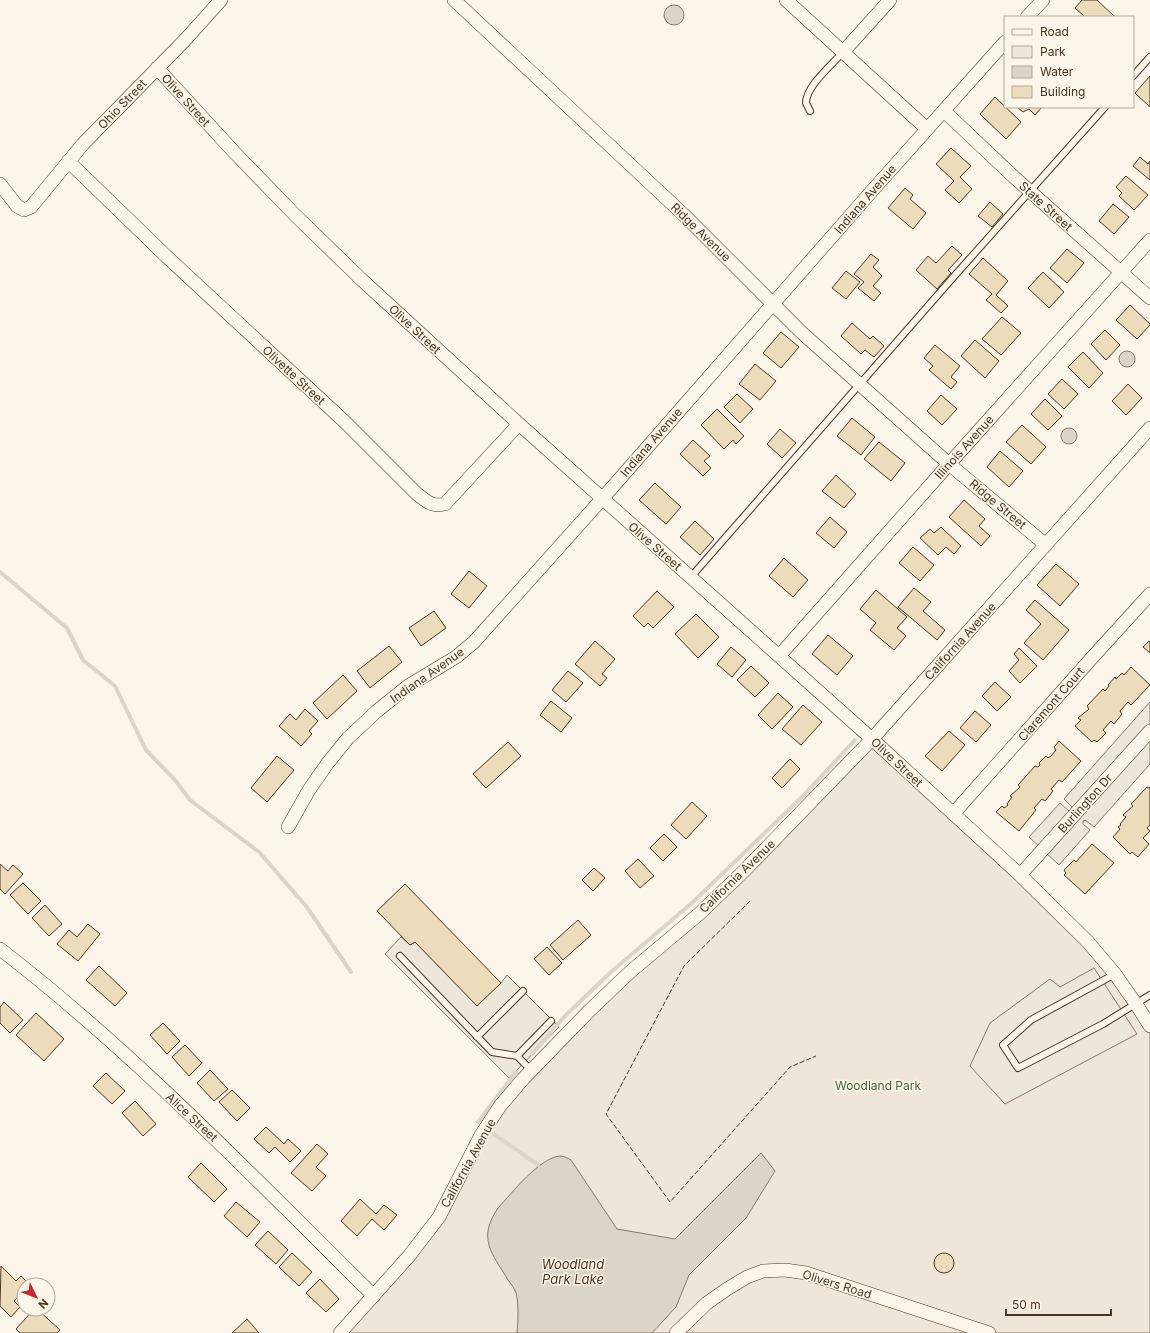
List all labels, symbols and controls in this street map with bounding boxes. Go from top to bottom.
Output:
legend [1004,16,1134,108]
text: Road [1040,24,1069,39]
text: Park [1040,44,1066,59]
text: Water [1040,64,1074,79]
street label: Olive Street [158,71,214,129]
street label: Ohio Street [95,76,150,132]
text: Building [1040,84,1085,99]
street label: Indiana Avenue [831,161,899,237]
street label: State Street [1016,178,1076,234]
street label: Ridge Avenue [668,200,734,264]
street label: Olive Street [386,301,444,357]
street label: Olivette Street [260,342,328,408]
street label: Indiana Avenue [617,404,685,480]
street label: Illinois Avenue [931,412,997,482]
street label: Ridge Street [967,476,1030,532]
street label: Olive Street [625,519,685,573]
street label: California Avenue [921,599,999,683]
street label: Indiana Avenue [387,644,467,706]
street label: Claremont Court [1015,664,1087,744]
street label: Olive Street [868,734,926,790]
street label: Burlington Dr [1054,770,1116,836]
street label: California Avenue [696,836,778,916]
park label: Woodland Park [835,1078,921,1093]
street label: Alice Street [163,1089,221,1145]
street label: California Avenue [437,1116,499,1210]
water label: Woodland Park Lake [542,1256,604,1287]
street label: Olivers Road [801,1266,873,1302]
north arrow [16,1277,56,1317]
scale bar [1006,1291,1111,1317]
text: N [35,1296,51,1312]
text: 50 m [1012,1297,1041,1312]

